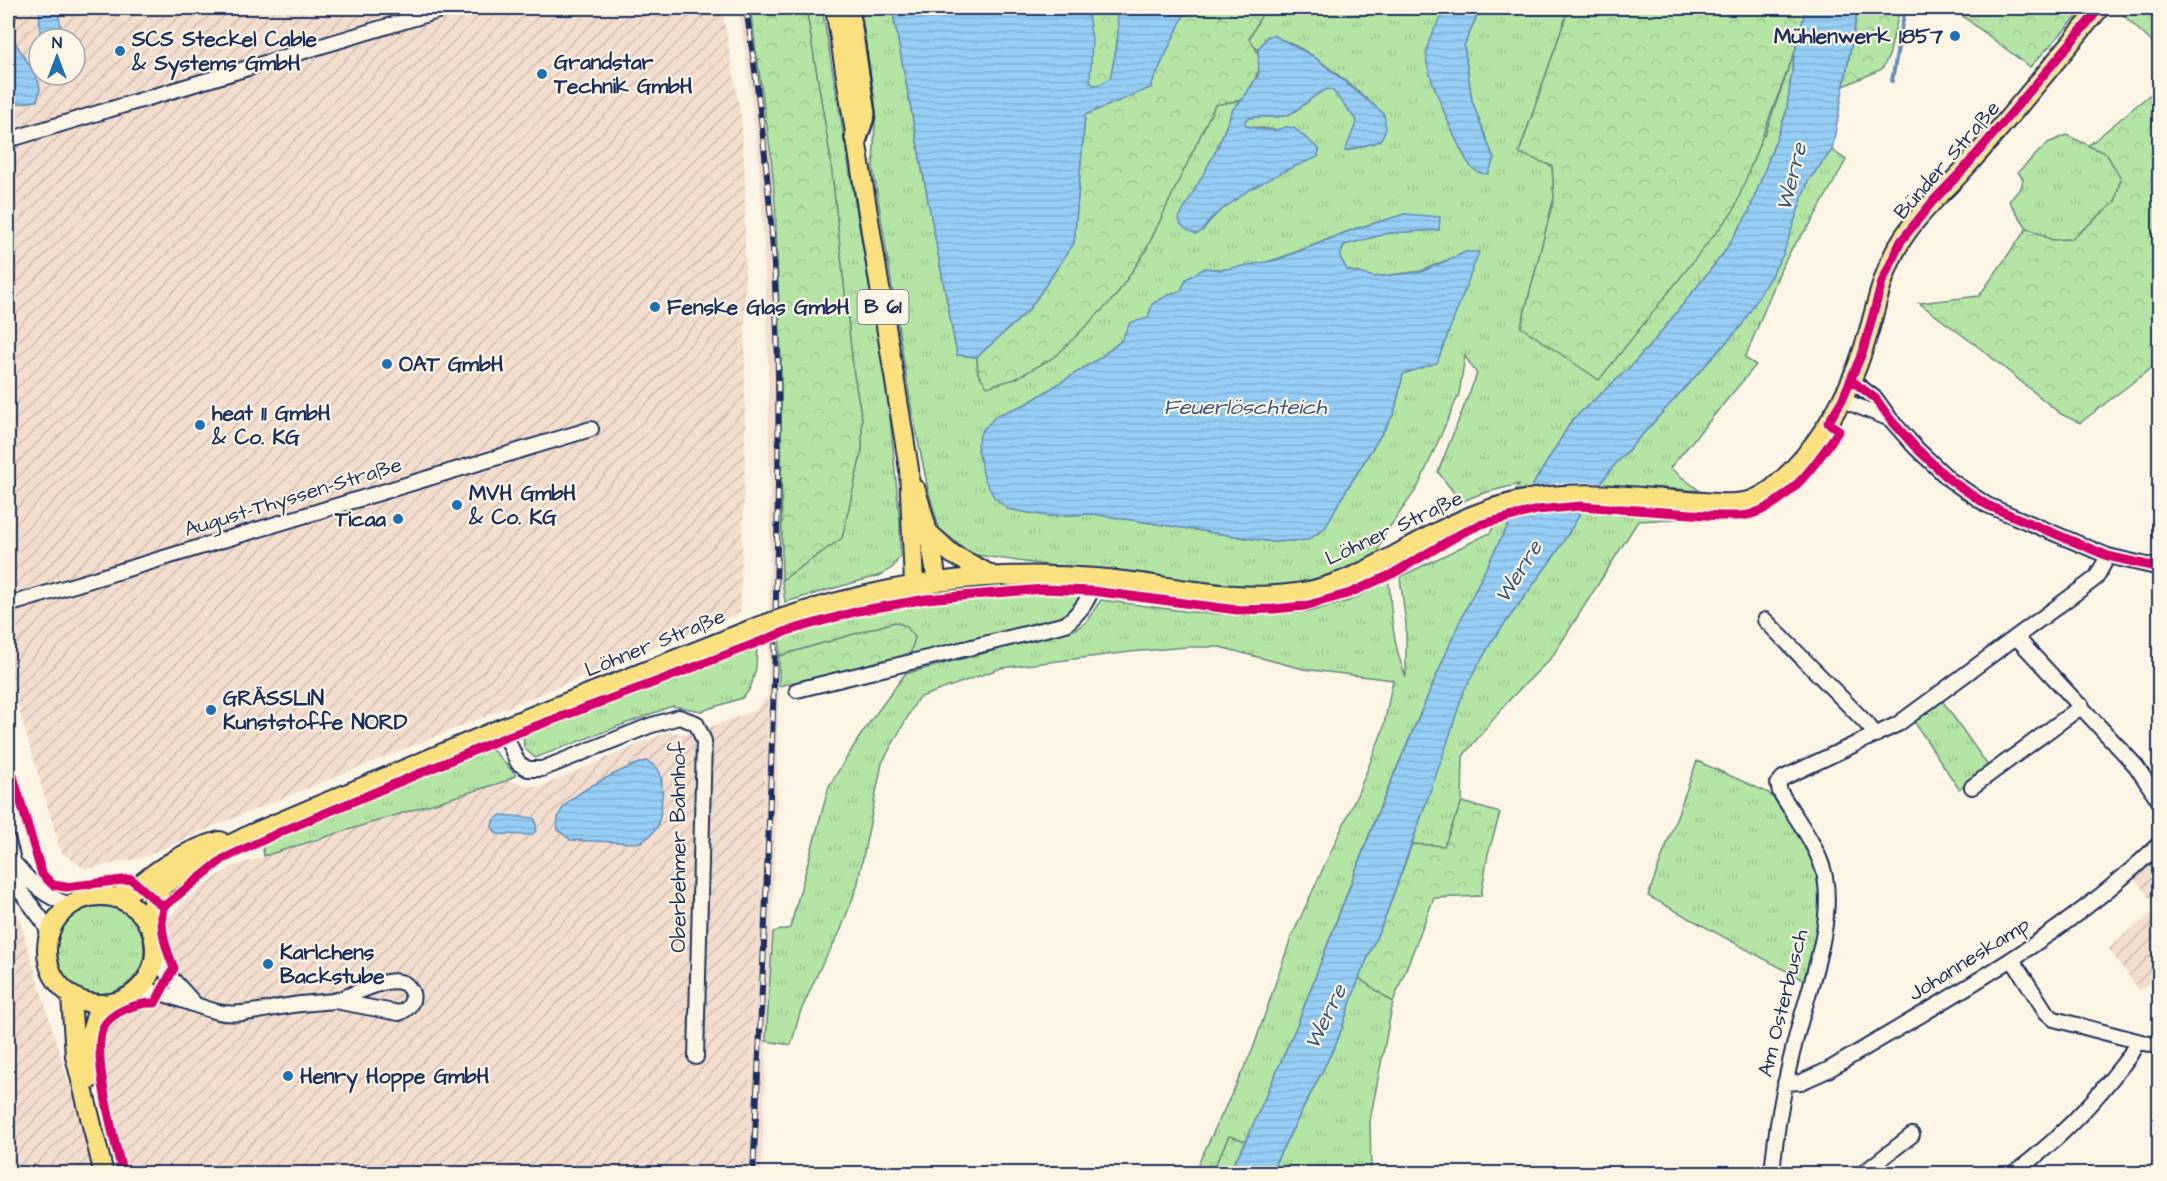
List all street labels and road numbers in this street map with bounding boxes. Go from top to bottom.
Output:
street label: Bünder Straße [1887,94,2007,226]
road number: B 61 [858,290,908,324]
street label: August-Thyssen-Straße [181,450,406,546]
street label: Löhner Straße [1320,483,1468,573]
street label: Löhner Straße [580,602,730,684]
street label: Oberbehmer Bahnhof [664,741,693,953]
street label: Johanneskamp [1903,910,2036,1009]
street label: Am Osterbusch [1751,926,1815,1080]

